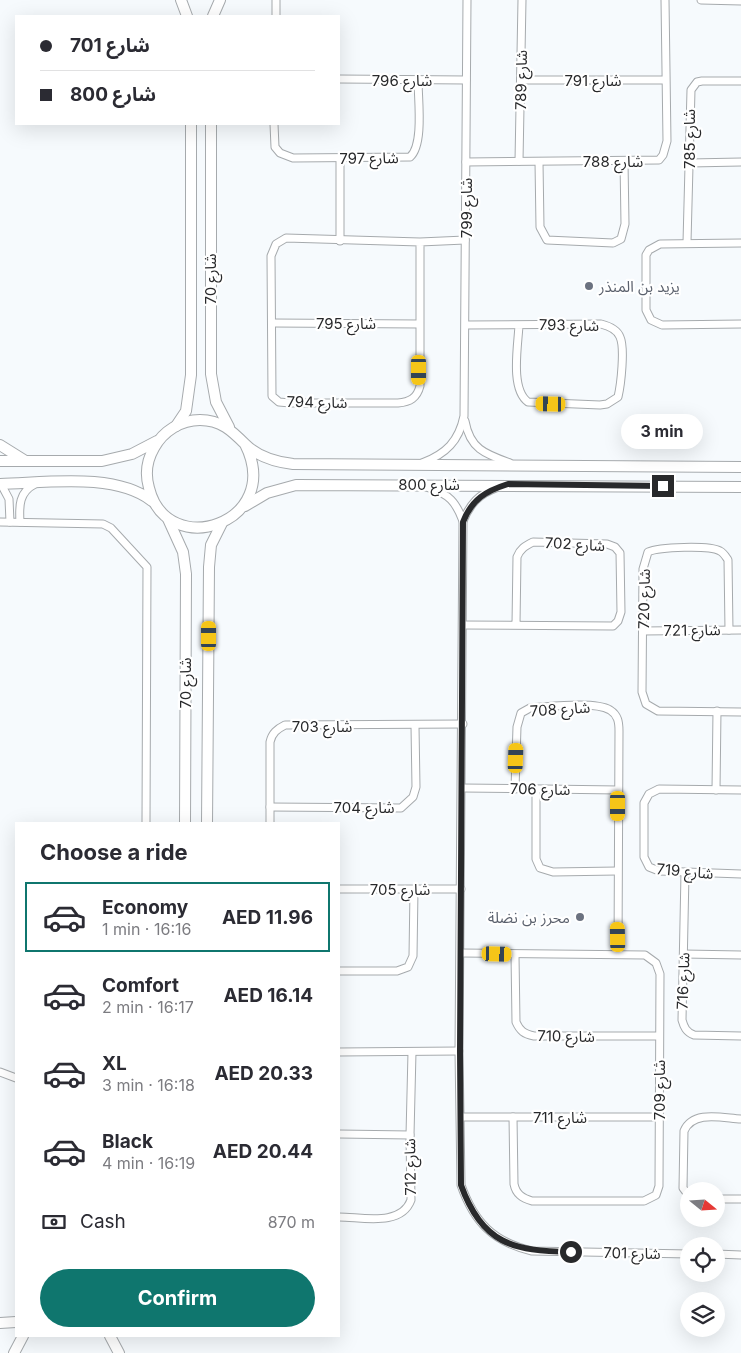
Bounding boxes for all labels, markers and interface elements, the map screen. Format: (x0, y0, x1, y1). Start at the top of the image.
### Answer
text: شارع 701 (70, 34, 150, 57)
street label: شارع 789 (511, 49, 534, 110)
street label: شارع 796 (372, 71, 432, 93)
street label: شارع 791 (564, 71, 622, 93)
text: شارع 800 (70, 83, 156, 106)
street label: شارع 785 (680, 109, 702, 169)
street label: شارع 797 (339, 148, 399, 171)
street label: شارع 788 (583, 152, 643, 174)
street label: شارع 799 (457, 178, 479, 238)
street label: شارع 70 (201, 253, 223, 305)
place label: يزيد بن المنذر (598, 277, 680, 296)
marker: يزيد بن المنذر (583, 280, 595, 292)
street label: شارع 795 (316, 314, 376, 336)
street label: شارع 793 (539, 315, 600, 338)
car (411, 355, 426, 385)
street label: شارع 794 (286, 392, 348, 415)
car (535, 396, 566, 412)
callout: 3 min (622, 414, 704, 448)
text: 3 min (640, 421, 684, 441)
street label: شارع 800 (398, 475, 460, 497)
route end (652, 475, 674, 497)
street label: شارع 702 (544, 533, 606, 558)
street label: شارع 720 (634, 568, 657, 630)
street label: شارع 721 (663, 620, 721, 643)
car (201, 621, 216, 651)
street label: شارع 70 (176, 657, 198, 709)
street label: شارع 708 (529, 697, 591, 724)
street label: شارع 703 (292, 717, 352, 739)
car (507, 743, 524, 773)
street label: شارع 706 (510, 779, 571, 802)
car (610, 791, 625, 821)
street label: شارع 704 (334, 798, 395, 820)
text: Choose a ride (40, 839, 188, 865)
street label: شارع 719 (655, 859, 715, 886)
street label: شارع 705 (370, 880, 430, 902)
icon: car (42, 895, 87, 940)
text: Economy (102, 896, 188, 919)
text: AED 11.96 (222, 906, 313, 929)
place label: محرز بن نضلة (488, 908, 570, 927)
marker: محرز بن نضلة (574, 911, 586, 923)
text: 1 min · 16:16 (102, 919, 191, 939)
car (610, 922, 625, 952)
car (481, 946, 512, 962)
street label: شارع 716 (673, 952, 697, 1010)
icon: car (42, 973, 87, 1018)
text: Comfort (102, 974, 179, 997)
text: AED 16.14 (223, 984, 313, 1007)
text: 2 min · 16:17 (102, 997, 194, 1017)
street label: شارع 710 (537, 1026, 595, 1049)
icon: car (42, 1051, 87, 1096)
text: XL (102, 1052, 127, 1075)
street label: شارع 709 (650, 1060, 672, 1120)
text: AED 20.33 (214, 1062, 313, 1085)
text: 3 min · 16:18 (102, 1075, 195, 1095)
street label: شارع 711 (533, 1108, 587, 1130)
icon: car (42, 1129, 87, 1174)
text: Black (102, 1130, 153, 1153)
street label: شارع 712 (400, 1138, 423, 1196)
text: AED 20.44 (213, 1140, 313, 1163)
text: 4 min · 16:19 (102, 1153, 195, 1173)
north arrow (680, 1182, 725, 1228)
map controls (680, 1182, 725, 1337)
icon: cash (40, 1208, 68, 1236)
text: Cash (80, 1210, 126, 1233)
text: 870 m (268, 1212, 315, 1232)
button: locate (680, 1237, 725, 1282)
route start (560, 1241, 582, 1263)
street label: شارع 701 (603, 1243, 661, 1266)
button: Confirm (40, 1269, 315, 1327)
button: layers (680, 1292, 725, 1337)

